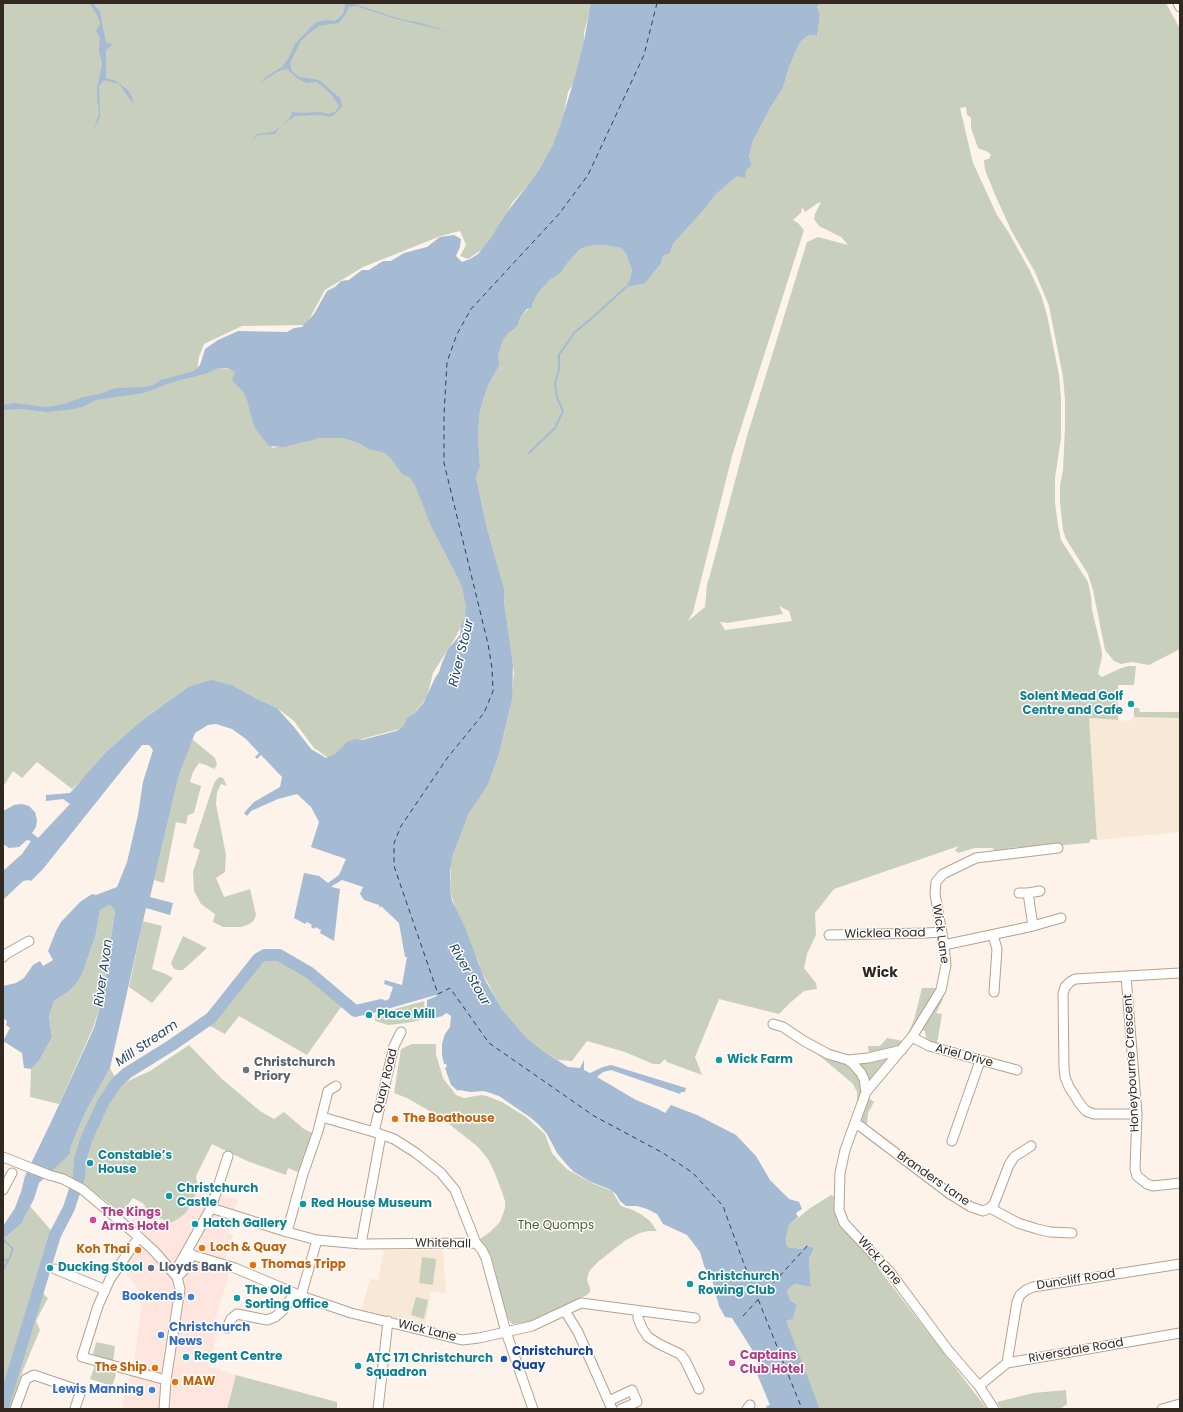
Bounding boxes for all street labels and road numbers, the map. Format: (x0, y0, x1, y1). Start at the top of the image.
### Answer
street label: Wick Lane (929, 903, 951, 965)
street label: Wicklea Road (844, 926, 926, 942)
street label: Honeybourne Crescent (1121, 994, 1143, 1132)
street label: Ariel Drive (934, 1041, 994, 1071)
street label: Quay Road (371, 1047, 401, 1115)
street label: Branders Lane (894, 1149, 972, 1209)
street label: Wick Lane (854, 1234, 904, 1288)
street label: Whitehall (415, 1236, 471, 1252)
street label: Duncliff Road (1036, 1267, 1116, 1293)
street label: Wick Lane (396, 1317, 458, 1345)
street label: Riversdale Road (1027, 1336, 1125, 1366)

